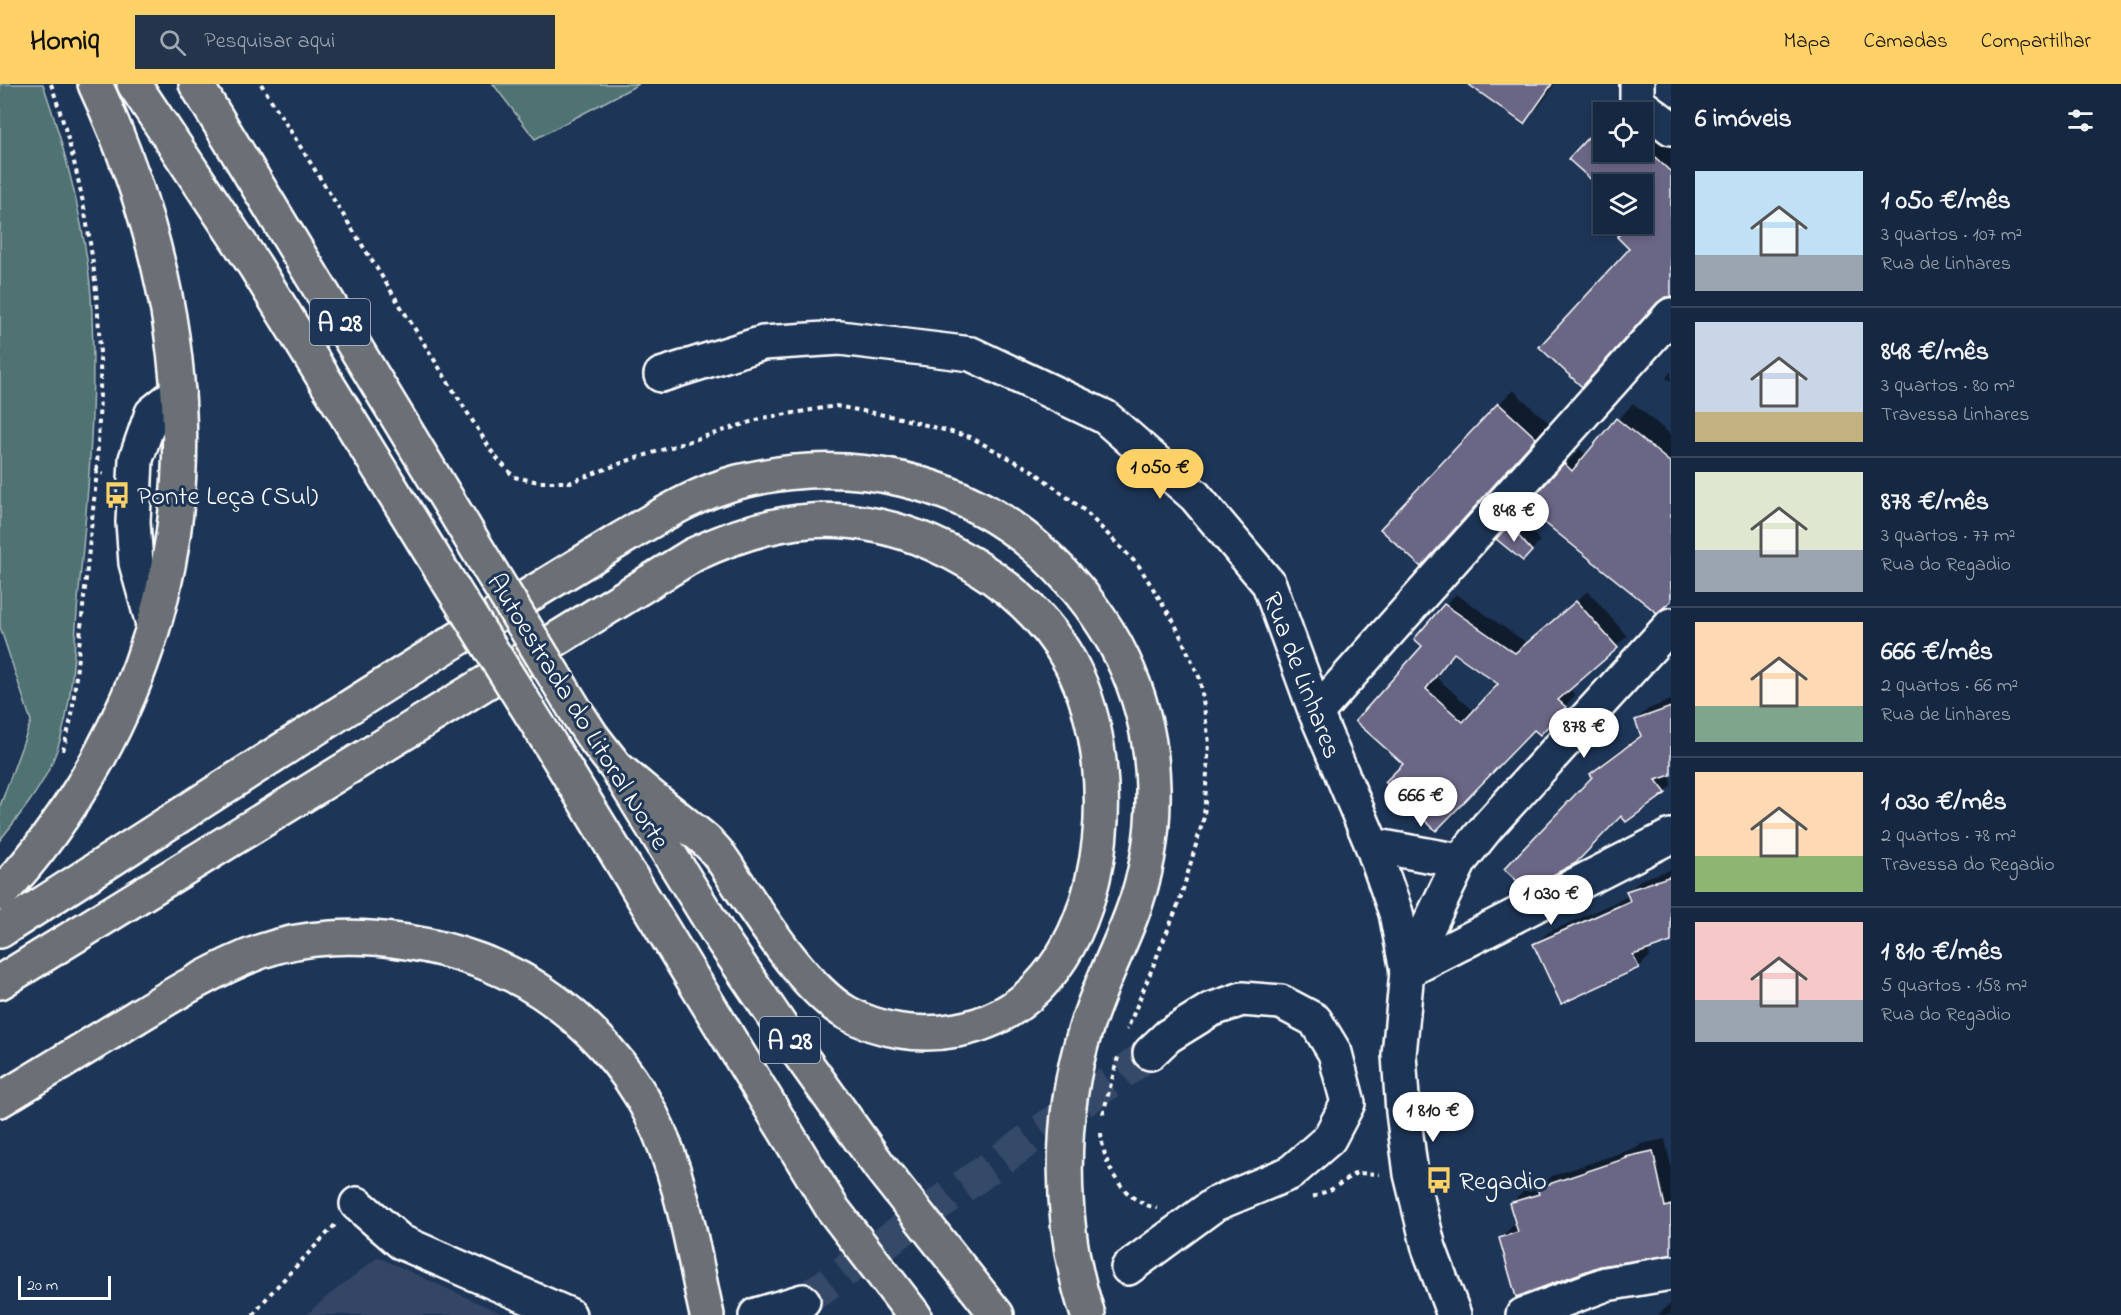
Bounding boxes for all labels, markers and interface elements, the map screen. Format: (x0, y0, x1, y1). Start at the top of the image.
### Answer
search box (135, 15, 555, 69)
text: Homiq (30, 22, 99, 63)
icon: search (156, 26, 189, 59)
text: Pesquisar aqui (204, 26, 335, 58)
text: Mapa (1784, 27, 1830, 57)
text: Camadas (1863, 27, 1948, 57)
text: Compartilhar (1981, 27, 2091, 57)
text: 6 imóveis (1695, 101, 1792, 139)
map controls (1593, 102, 1653, 234)
button: locate (1593, 102, 1653, 162)
icon: filters (2064, 104, 2097, 137)
button: layers (1593, 174, 1653, 234)
text: 1 050 €/mês (1881, 183, 2011, 221)
icon: home (1743, 195, 1815, 267)
text: 3 quartos · 107 m² (1881, 221, 2022, 250)
text: Rua de Linhares (1881, 250, 2011, 279)
road number: A 28 (310, 299, 370, 345)
text: 848 €/mês (1881, 334, 1989, 372)
icon: home (1743, 346, 1815, 418)
text: 3 quartos · 80 m² (1881, 372, 2015, 401)
text: Travessa Linhares (1881, 401, 2029, 430)
pin: 1 050 € (1105, 449, 1215, 500)
text: 1 050 € (1130, 454, 1190, 483)
place label: Ponte Leça (Sul) (137, 478, 318, 517)
bus stop icon: Ponte Leça (Sul) (102, 480, 132, 510)
text: 878 €/mês (1881, 484, 1989, 522)
pin: 848 € (1472, 492, 1556, 543)
icon: home (1743, 496, 1815, 568)
text: 848 € (1493, 497, 1535, 526)
text: 3 quartos · 77 m² (1881, 522, 2015, 551)
text: Rua do Regadio (1881, 551, 2011, 580)
street label: Autoestrada do Litoral Norte (476, 567, 679, 859)
street label: Rua de Linhares (1251, 587, 1350, 765)
text: 666 €/mês (1881, 634, 1993, 672)
icon: home (1743, 646, 1815, 718)
text: 2 quartos · 66 m² (1881, 672, 2018, 701)
text: Rua de Linhares (1881, 701, 2011, 730)
pin: 878 € (1542, 708, 1626, 759)
text: 878 € (1563, 713, 1605, 742)
pin: 666 € (1379, 777, 1463, 828)
text: 666 € (1398, 782, 1444, 811)
text: 1 030 €/mês (1881, 784, 2007, 822)
icon: home (1743, 796, 1815, 868)
text: 2 quartos · 78 m² (1881, 822, 2016, 851)
text: Travessa do Regadio (1881, 851, 2055, 880)
pin: 1 030 € (1496, 875, 1606, 926)
text: 1 030 € (1523, 880, 1579, 909)
text: 1 810 €/mês (1881, 934, 2003, 972)
icon: home (1743, 946, 1815, 1018)
text: 5 quartos · 158 m² (1881, 972, 2027, 1001)
text: Rua do Regadio (1881, 1001, 2011, 1030)
road number: A 28 (760, 1017, 820, 1063)
pin: 1 810 € (1378, 1092, 1488, 1143)
text: 1 810 € (1407, 1097, 1459, 1126)
place label: Regadio (1459, 1163, 1547, 1202)
bus stop icon: Regadio (1424, 1165, 1454, 1195)
scale bar (18, 1273, 111, 1300)
text: 20 m (27, 1274, 58, 1298)

